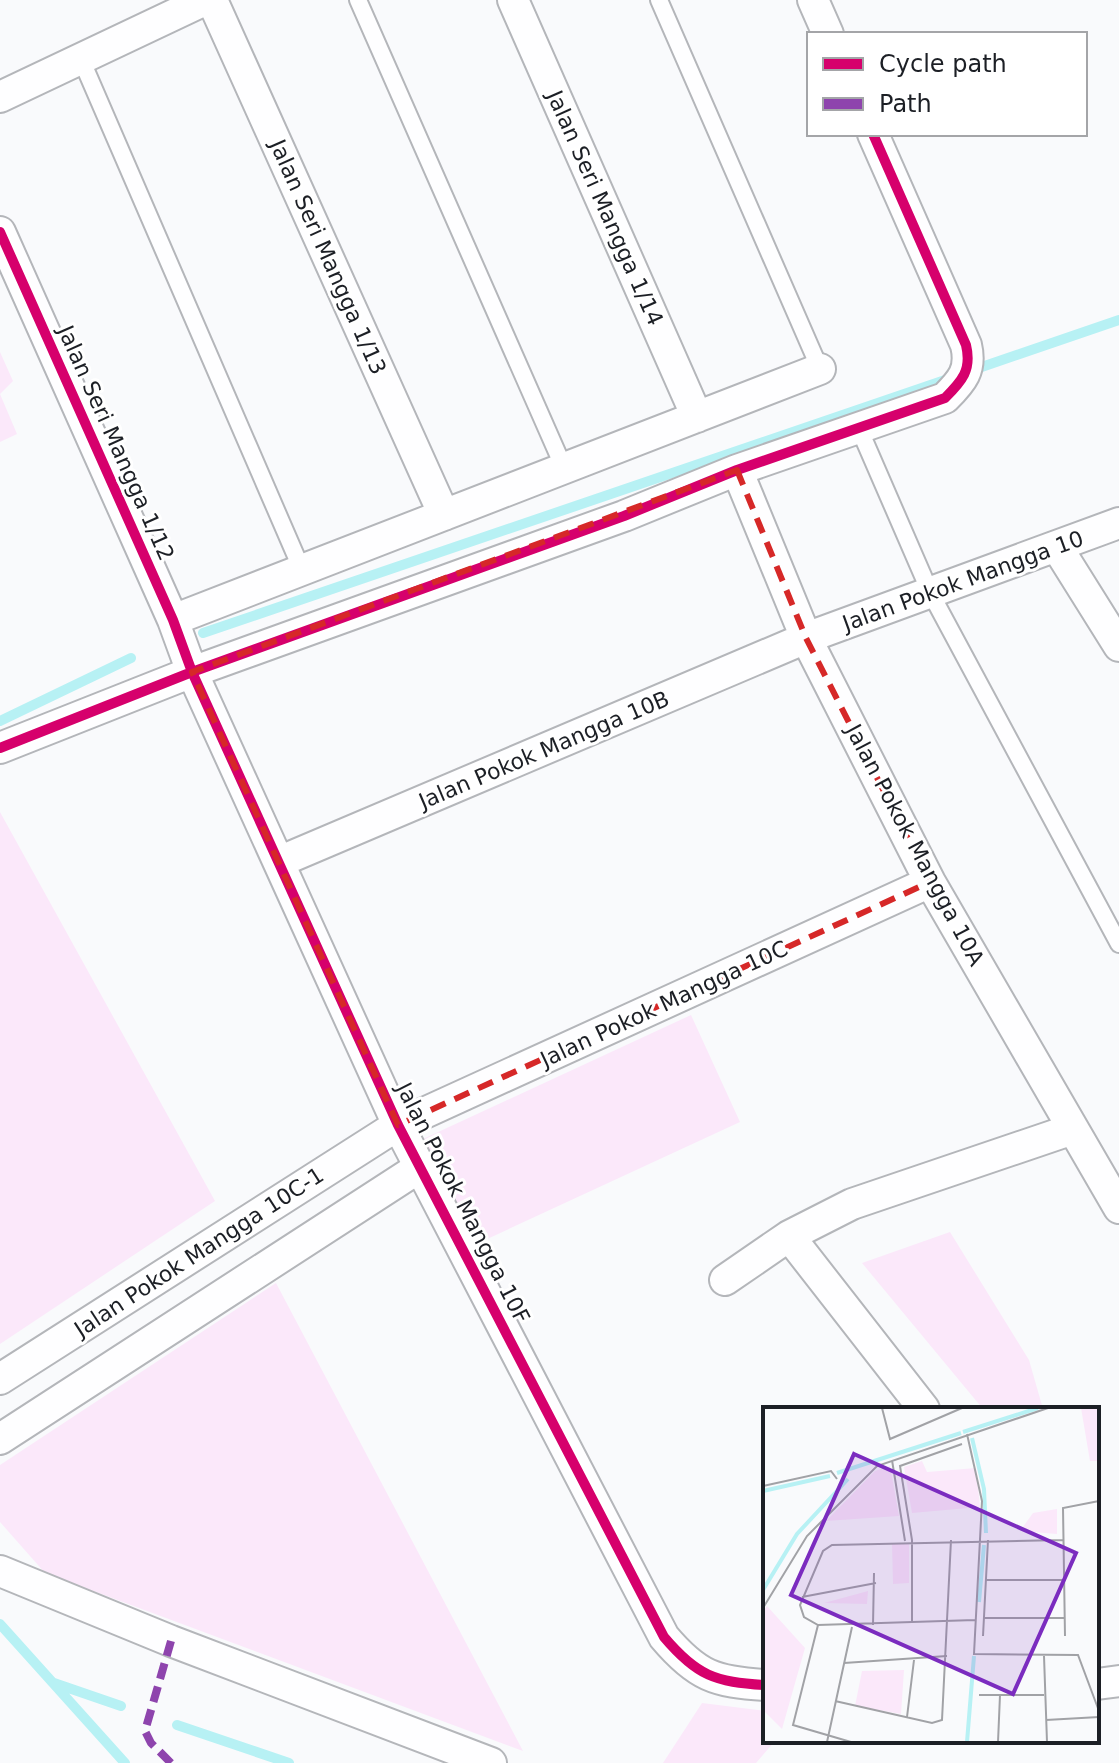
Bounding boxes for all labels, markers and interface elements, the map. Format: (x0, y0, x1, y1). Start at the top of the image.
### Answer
legend (807, 32, 1087, 136)
text: Cycle path (879, 50, 1007, 78)
street label: Jalan Seri Mangga 1/14 (541, 85, 668, 329)
text: Path (879, 90, 932, 118)
street label: Jalan Seri Mangga 1/13 (264, 134, 391, 378)
street label: Jalan Seri Mangga 1/12 (52, 320, 179, 564)
street label: Jalan Pokok Mangga 10 (837, 526, 1087, 637)
street label: Jalan Pokok Mangga 10B (413, 686, 673, 815)
street label: Jalan Pokok Mangga 10A (840, 718, 989, 970)
street label: Jalan Pokok Mangga 10C (535, 936, 792, 1073)
street label: Jalan Pokok Mangga 10F (390, 1077, 535, 1328)
street label: Jalan Pokok Mangga 10C-1 (68, 1162, 328, 1343)
inset map (763, 1407, 1099, 1743)

